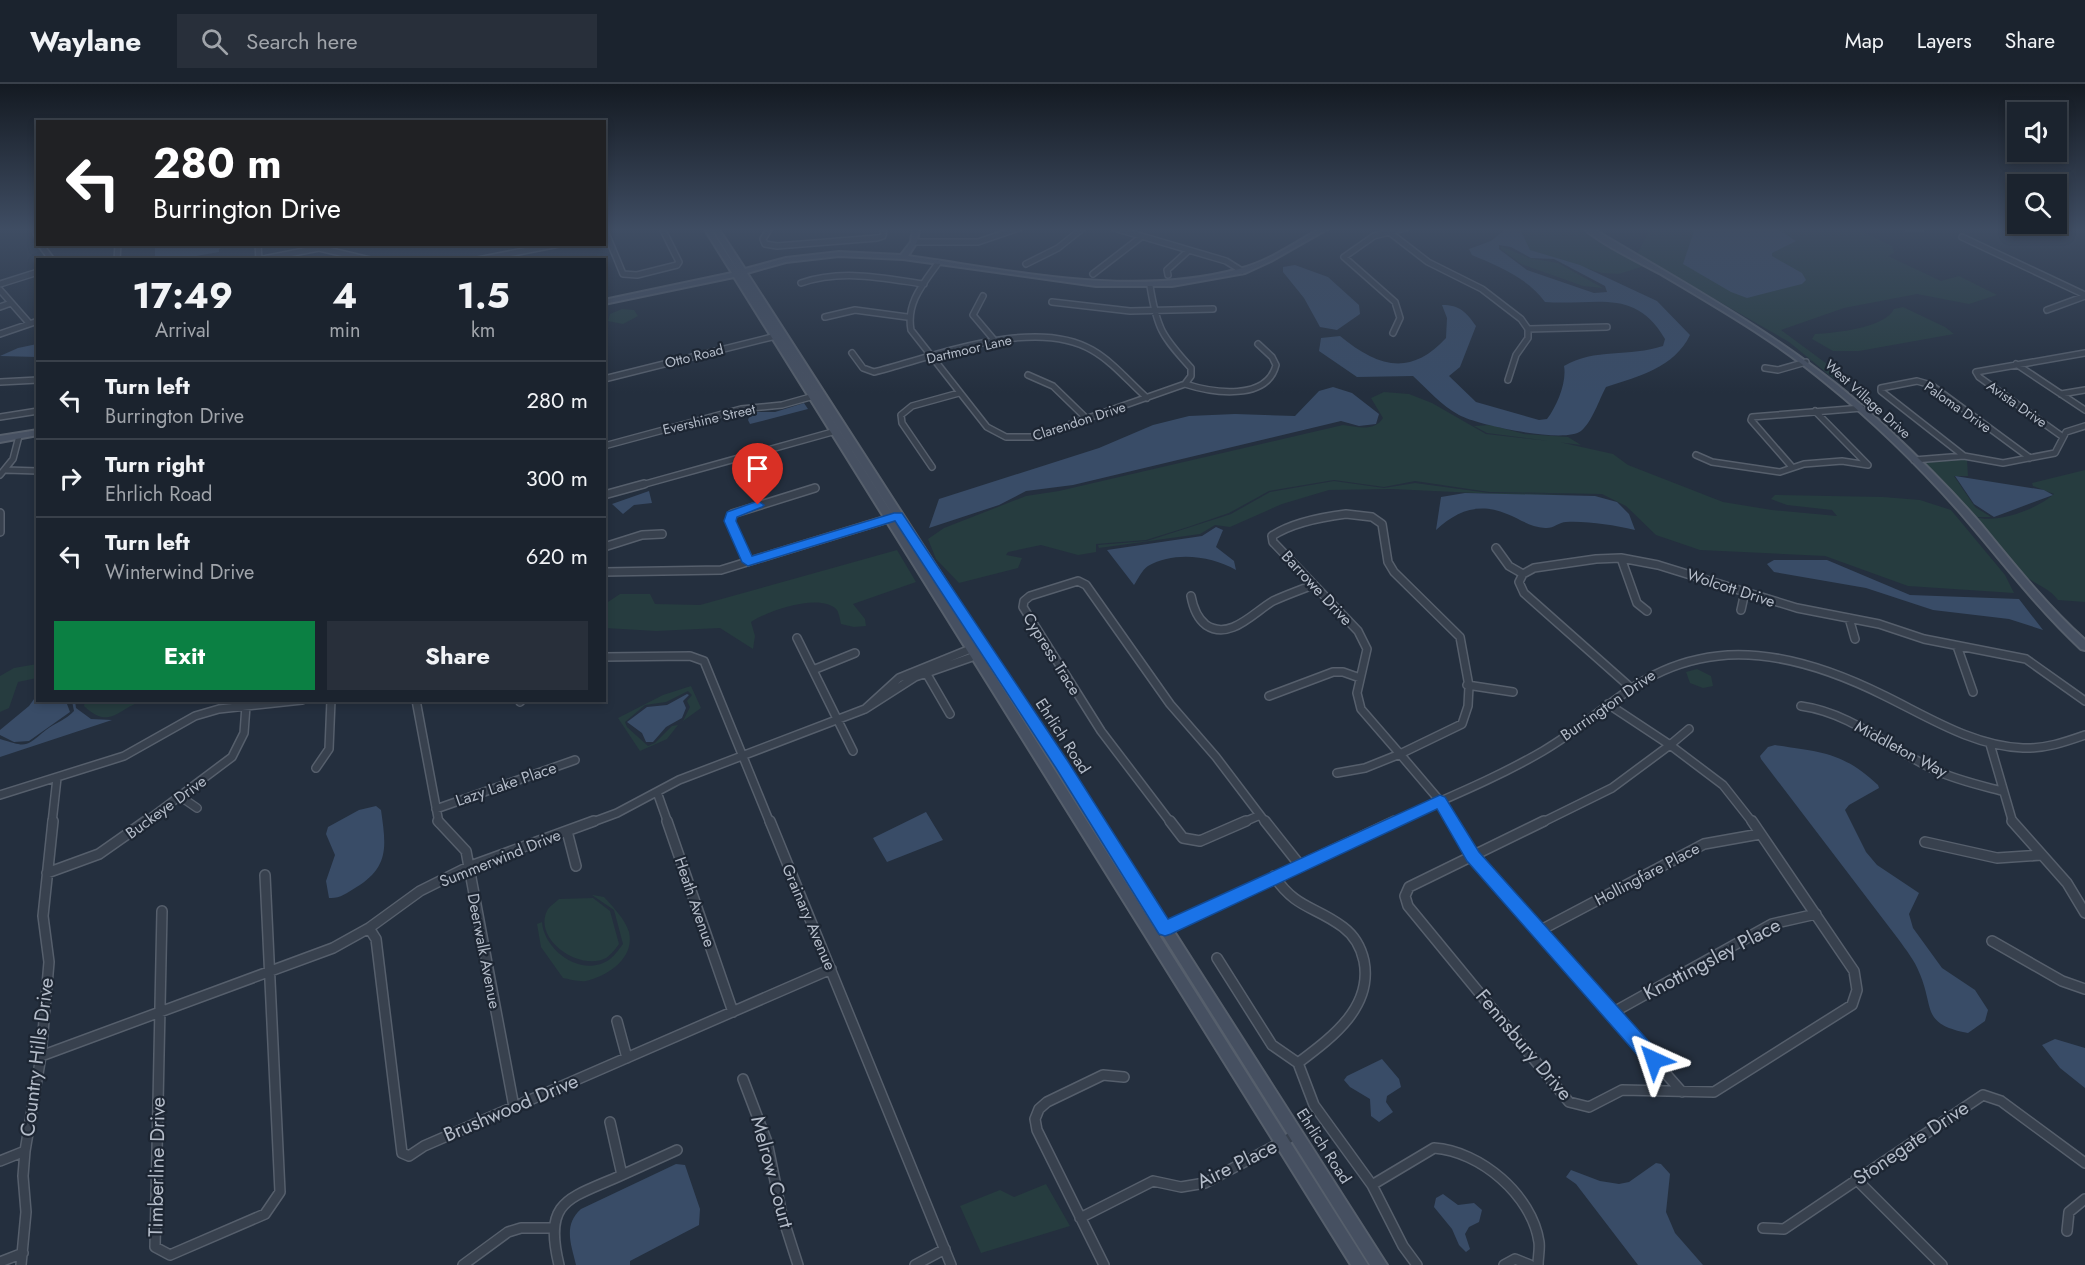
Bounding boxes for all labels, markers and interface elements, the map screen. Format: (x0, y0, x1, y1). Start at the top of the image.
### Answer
search box (177, 14, 597, 68)
text: Waylane (30, 21, 141, 62)
icon: search (198, 25, 231, 58)
text: Search here (246, 25, 358, 57)
text: Map (1845, 26, 1884, 56)
text: Layers (1917, 26, 1972, 56)
text: Share (2005, 26, 2055, 56)
map controls (2007, 102, 2067, 234)
button: sound (2007, 102, 2067, 162)
text: 280 m (153, 133, 282, 194)
icon: left (54, 144, 132, 222)
button: search (2007, 174, 2067, 234)
text: Burrington Drive (153, 189, 341, 228)
text: 17:49 (132, 269, 233, 321)
text: 4 (332, 269, 357, 321)
text: 1.5 (457, 269, 510, 321)
text: Arrival (155, 316, 210, 345)
text: min (329, 316, 361, 345)
text: km (471, 316, 495, 345)
street label: Dartmoor Lane (924, 329, 1014, 369)
street label: Otto Road (663, 339, 725, 373)
street label: West Village Drive (1821, 355, 1915, 443)
text: Turn left (105, 370, 190, 402)
street label: Paloma Drive (1920, 376, 1996, 438)
street label: Avista Drive (1983, 376, 2051, 432)
icon: left (54, 384, 87, 417)
text: 280 m (527, 384, 588, 416)
street label: Clarendon Drive (1030, 397, 1128, 445)
street label: Evershine Street (661, 398, 758, 439)
text: Burrington Drive (105, 402, 244, 431)
pin (732, 443, 783, 505)
text: Turn right (105, 448, 205, 480)
icon: arrive (741, 452, 774, 485)
icon: right (54, 462, 87, 495)
text: 300 m (526, 462, 588, 494)
text: Ehrlich Road (105, 480, 212, 509)
text: Turn left (105, 526, 190, 558)
icon: left (54, 540, 87, 573)
text: 620 m (526, 540, 588, 572)
street label: Barrowe Drive (1276, 545, 1358, 631)
text: Winterwind Drive (105, 558, 254, 587)
street label: Wolcott Drive (1684, 563, 1778, 613)
street label: Cypress Trace (1017, 608, 1087, 700)
button: Exit (54, 621, 315, 690)
button: Share (327, 621, 588, 690)
street label: Burrington Drive (1556, 664, 1660, 746)
street label: Ehrlich Road (1030, 694, 1096, 778)
street label: Middleton Way (1851, 715, 1952, 784)
street label: Lazy Lake Place (453, 756, 559, 812)
street label: Buckeye Drive (121, 770, 211, 844)
street label: Summerwind Drive (436, 823, 564, 893)
street label: Hollingfare Place (1590, 837, 1704, 911)
street label: Heath Avenue (669, 854, 721, 950)
street label: Grainary Avenue (776, 860, 842, 974)
street label: Deerwalk Avenue (462, 891, 506, 1011)
street label: Knottingsley Place (1638, 911, 1786, 1007)
street label: Country Hills Drive (13, 976, 61, 1138)
street label: Fennsbury Drive (1469, 983, 1579, 1107)
position arrow (1622, 1028, 1686, 1092)
street label: Brushwood Drive (439, 1067, 583, 1149)
street label: Stonegate Drive (1847, 1093, 1975, 1193)
street label: Timberline Drive (141, 1097, 173, 1237)
street label: Ehrlich Road (1291, 1104, 1357, 1188)
street label: Melrow Court (743, 1113, 801, 1231)
street label: Aire Place (1192, 1132, 1282, 1196)

